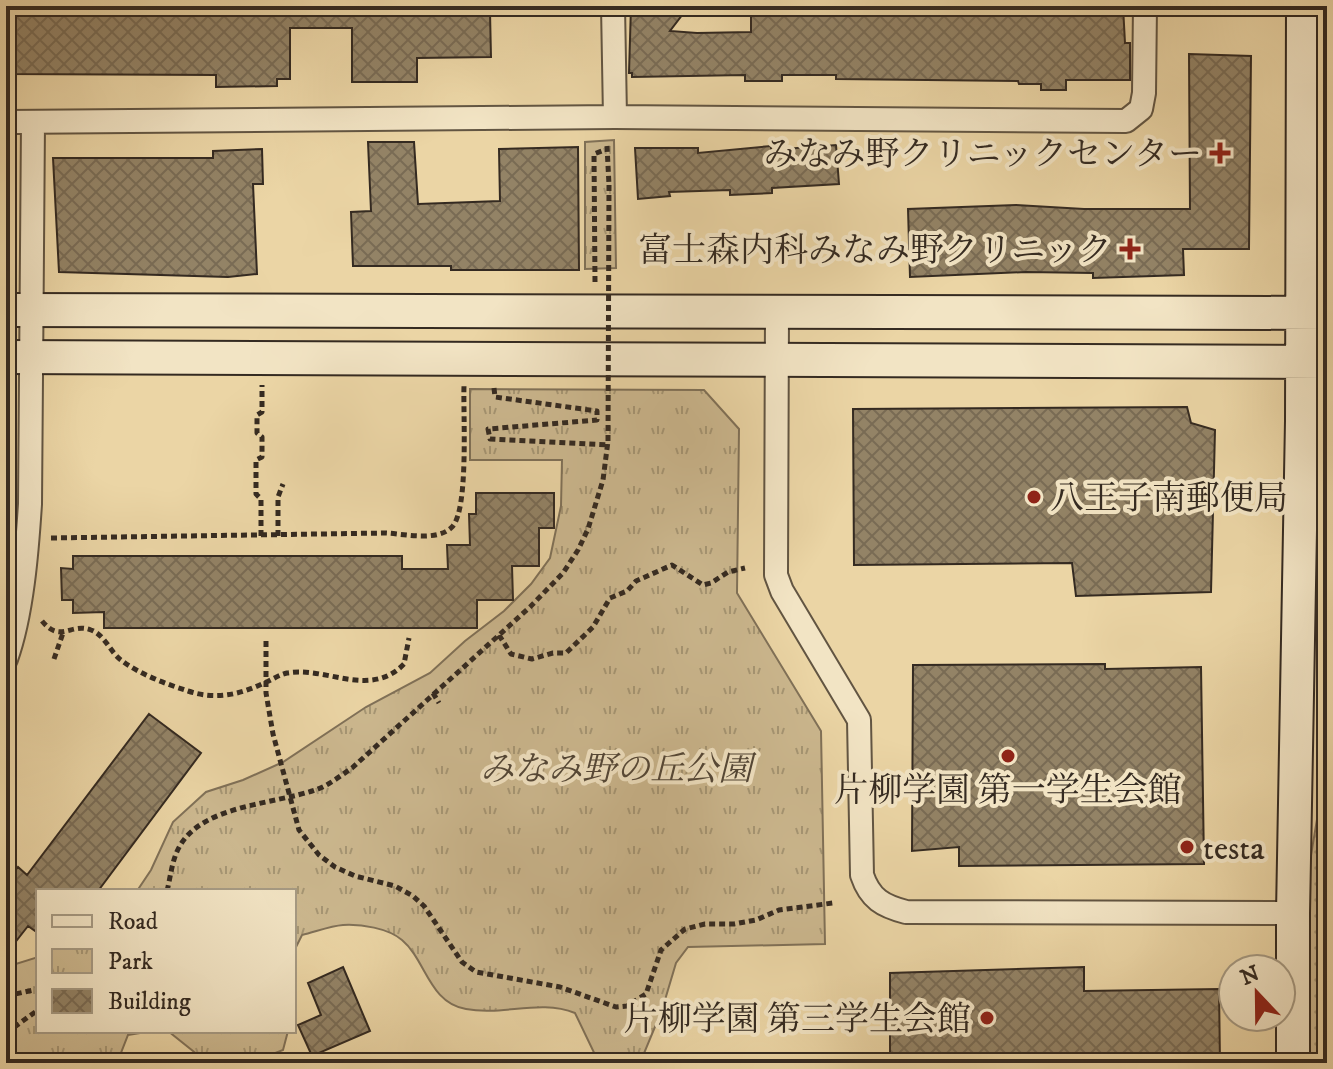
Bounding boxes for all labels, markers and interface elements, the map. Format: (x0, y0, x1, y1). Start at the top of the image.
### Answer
place label: みなみ野クリニックセンター (763, 134, 1202, 176)
marker: みなみ野クリニックセンター (1209, 142, 1231, 164)
place label: 富士森内科みなみ野クリニック (638, 230, 1112, 272)
marker: 富士森内科みなみ野クリニック (1119, 238, 1141, 260)
place label: 八王子南郵便局 (1050, 478, 1288, 520)
marker: 八王子南郵便局 (1025, 488, 1043, 506)
marker: 片柳学園 第一学生会館 (999, 747, 1017, 765)
park label: みなみ野の丘公園 (480, 749, 757, 791)
place label: 片柳学園 第一学生会館 (834, 770, 1182, 812)
place label: testa (1203, 828, 1265, 870)
marker: testa (1178, 838, 1196, 856)
legend (36, 889, 296, 1033)
text: Road (108, 907, 158, 937)
text: Park (108, 947, 153, 977)
north arrow (1217, 953, 1297, 1033)
text: N (1237, 960, 1264, 992)
text: Building (108, 987, 191, 1017)
place label: 片柳学園 第三学生会館 (624, 999, 971, 1041)
marker: 片柳学園 第三学生会館 (978, 1009, 996, 1027)

